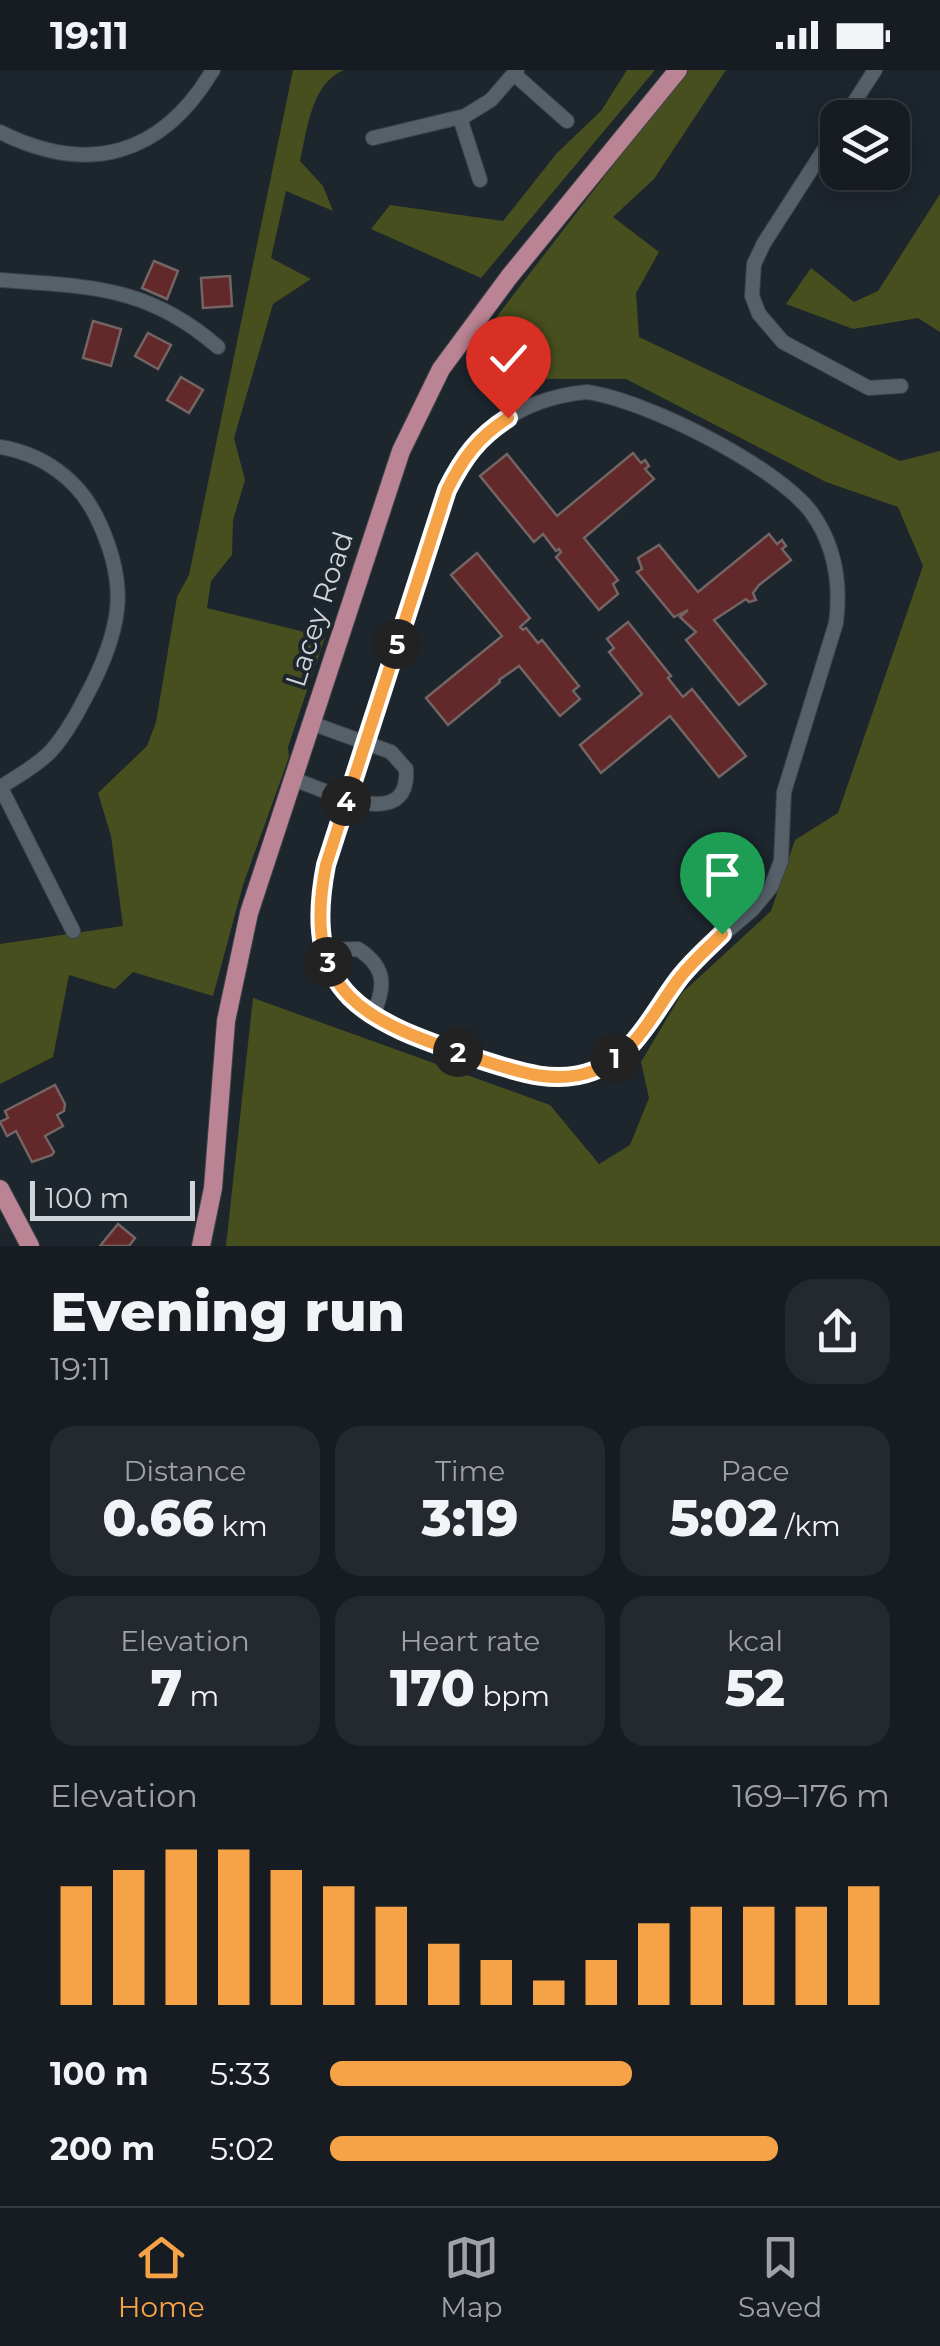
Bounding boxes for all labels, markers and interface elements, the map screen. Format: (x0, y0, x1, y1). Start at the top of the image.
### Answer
text: 19:11 (50, 12, 129, 59)
map controls (820, 100, 910, 190)
button: layers (820, 100, 910, 190)
pin (466, 316, 551, 419)
icon: check (481, 331, 536, 386)
street label: Lacey Road (278, 527, 360, 691)
pin: 5 (372, 619, 422, 669)
text: 5 (389, 627, 405, 661)
pin: 4 (321, 776, 371, 826)
text: 4 (336, 784, 356, 818)
pin (680, 832, 765, 935)
icon: arrive (695, 847, 750, 902)
pin: 3 (303, 937, 353, 987)
text: 3 (320, 945, 336, 979)
pin: 2 (433, 1027, 483, 1077)
pin: 1 (590, 1033, 640, 1083)
text: 2 (450, 1035, 466, 1069)
text: 1 (610, 1041, 620, 1075)
scale bar (30, 1176, 195, 1220)
text: 100 m (45, 1181, 129, 1215)
text: Evening run (50, 1278, 405, 1345)
button: share (785, 1279, 890, 1384)
text: 19:11 (50, 1349, 111, 1388)
text: Distance (123, 1454, 247, 1488)
text: Time (435, 1454, 505, 1488)
text: Pace (721, 1454, 789, 1488)
text: 0.66 (102, 1488, 214, 1549)
text: 3:19 (422, 1488, 519, 1549)
text: 5:02 (669, 1488, 778, 1549)
text: km (214, 1509, 268, 1543)
text: /km (778, 1509, 841, 1543)
text: Elevation (120, 1624, 250, 1658)
text: Heart rate (400, 1624, 540, 1658)
text: kcal (727, 1624, 783, 1658)
text: 7 (151, 1658, 182, 1719)
text: 170 (390, 1658, 475, 1719)
text: 52 (725, 1658, 785, 1719)
text: m (182, 1679, 219, 1713)
text: bpm (475, 1679, 550, 1713)
text: Elevation (50, 1776, 198, 1815)
text: 169–176 m (732, 1776, 890, 1815)
text: 100 m (50, 2054, 149, 2093)
text: 5:33 (210, 2054, 271, 2093)
text: 200 m (50, 2129, 155, 2168)
text: 5:02 (210, 2129, 274, 2168)
tab: Home (118, 2230, 205, 2324)
tab: Map (440, 2230, 503, 2324)
tab: Saved (738, 2230, 822, 2324)

